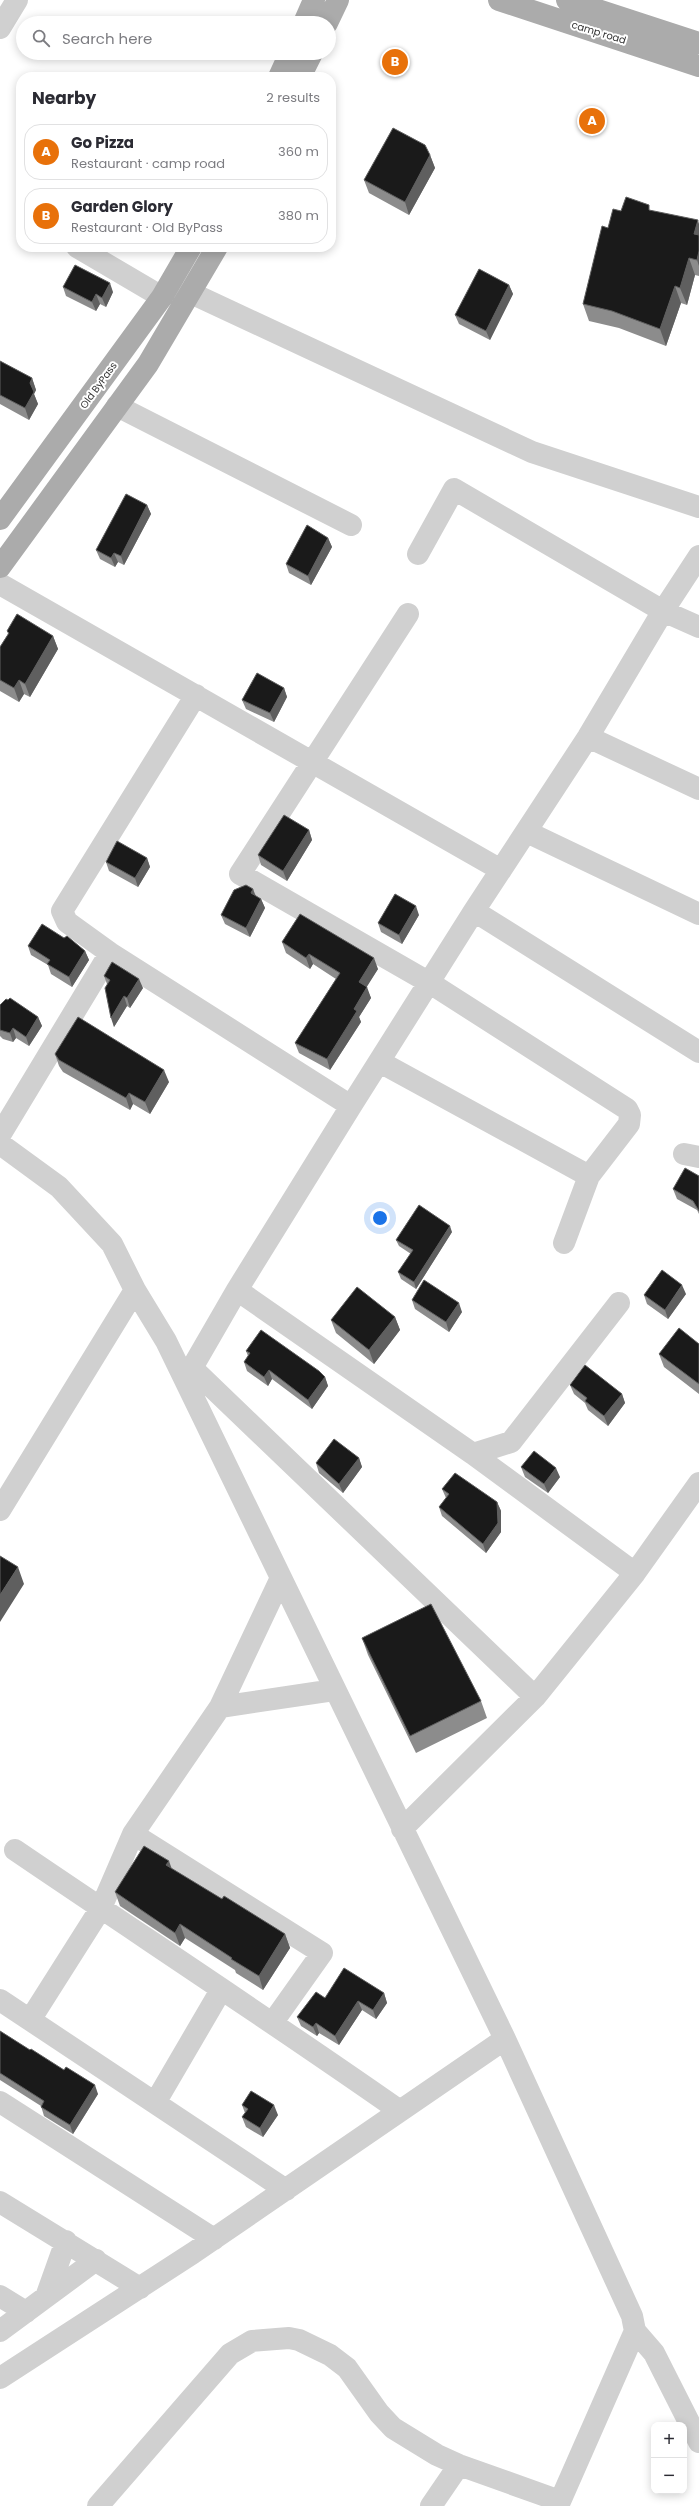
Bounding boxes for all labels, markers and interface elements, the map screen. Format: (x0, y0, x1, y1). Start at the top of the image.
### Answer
search box (16, 16, 336, 60)
street label: camp road (570, 17, 628, 48)
icon: search (30, 27, 52, 49)
text: Search here (62, 28, 152, 49)
pin: B (382, 47, 408, 77)
text: Nearby (32, 86, 96, 110)
text: 2 results (266, 88, 320, 107)
pin: A (579, 106, 605, 136)
text: Go Pizza (71, 132, 134, 153)
text: A (41, 142, 51, 161)
text: 360 m (278, 142, 319, 161)
text: Restaurant · camp road (71, 154, 225, 173)
text: Garden Glory (71, 196, 173, 217)
text: B (42, 206, 50, 225)
text: 380 m (278, 206, 319, 225)
text: Restaurant · Old ByPass (71, 218, 223, 237)
street label: Old ByPass (76, 359, 120, 412)
your location (370, 1208, 390, 1228)
map controls (651, 2422, 687, 2494)
button: + (651, 2422, 687, 2458)
button: − (651, 2458, 687, 2494)

